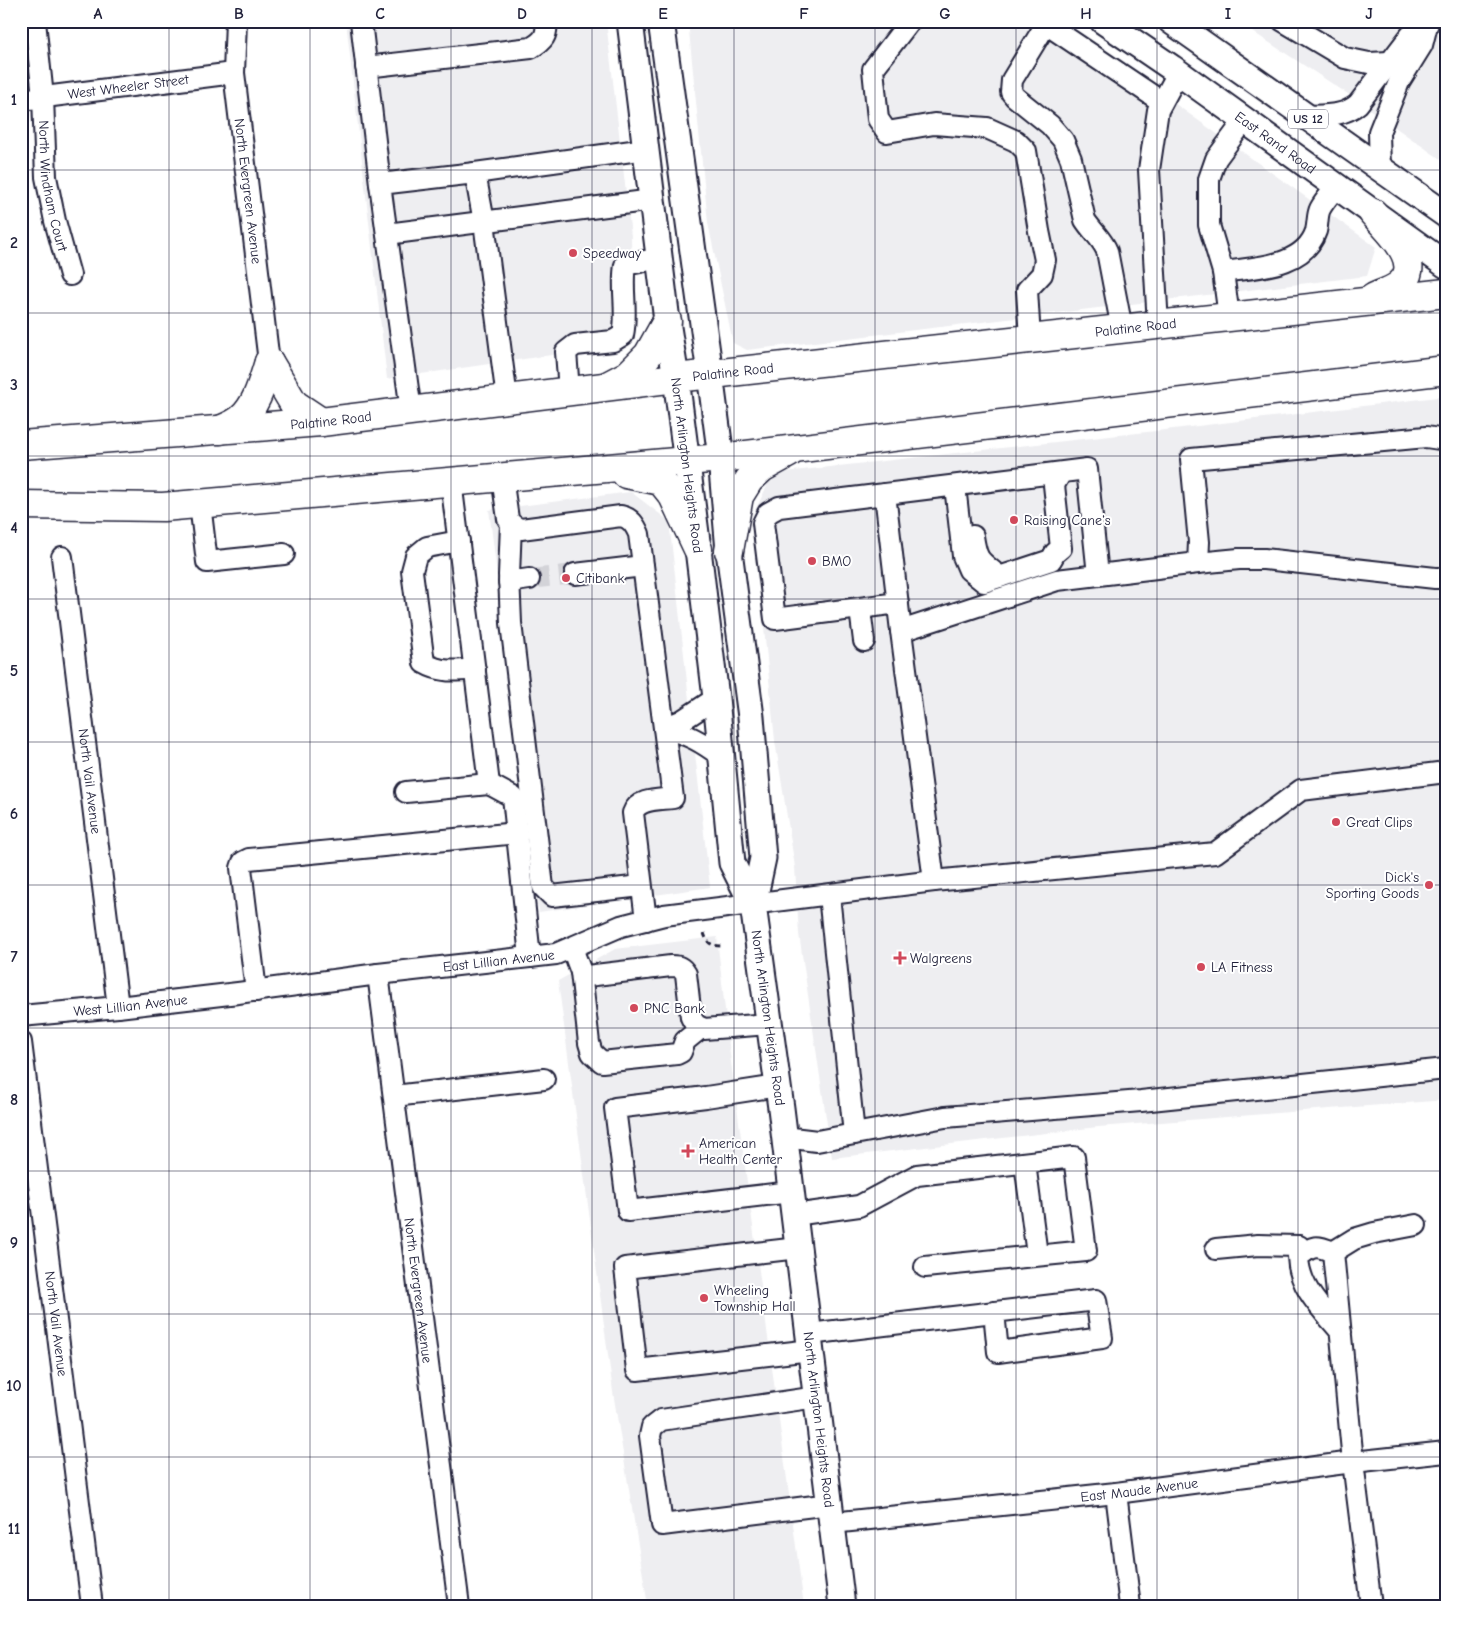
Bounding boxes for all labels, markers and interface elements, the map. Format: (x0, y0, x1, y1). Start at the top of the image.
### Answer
text: A (94, 5, 103, 23)
text: B (234, 5, 244, 23)
text: C (375, 5, 385, 23)
text: D (517, 5, 527, 23)
text: E (658, 5, 668, 23)
text: F (799, 5, 809, 23)
text: G (939, 5, 951, 23)
text: H (1080, 5, 1092, 23)
text: I (1225, 5, 1231, 23)
text: J (1365, 5, 1373, 23)
street label: West Wheeler Street (67, 71, 191, 103)
text: 1 (11, 91, 17, 109)
street label: East Rand Road (1231, 108, 1319, 178)
road number: US 12 (1288, 110, 1328, 128)
street label: North Evergreen Avenue (231, 117, 265, 265)
street label: North Windham Court (35, 120, 71, 254)
text: 2 (10, 234, 18, 252)
place label: Speedway (583, 245, 642, 262)
marker: Speedway (567, 247, 579, 259)
street label: Palatine Road (1094, 315, 1177, 341)
street label: Palatine Road (692, 359, 775, 385)
text: 3 (10, 376, 18, 394)
street label: North Arlington Heights Road (667, 376, 706, 554)
street label: Palatine Road (290, 408, 373, 433)
place label: Raising Cane's (1024, 512, 1111, 529)
marker: Raising Cane's (1008, 514, 1020, 526)
text: 4 (10, 519, 18, 537)
place label: BMO (822, 553, 851, 570)
marker: BMO (806, 555, 818, 567)
place label: Citibank (576, 570, 624, 587)
marker: Citibank (560, 572, 572, 584)
text: 5 (10, 662, 18, 680)
street label: North Vail Avenue (74, 728, 104, 835)
text: 6 (10, 805, 18, 823)
place label: Great Clips (1346, 814, 1412, 831)
marker: Great Clips (1330, 816, 1342, 828)
place label: Dick's Sporting Goods (1326, 869, 1419, 902)
marker: Dick's Sporting Goods (1423, 879, 1435, 891)
street label: North Arlington Heights Road (748, 929, 789, 1107)
street label: East Lillian Avenue (442, 946, 555, 976)
text: 7 (10, 948, 18, 966)
place label: Walgreens (910, 950, 972, 967)
marker: Walgreens (894, 952, 906, 964)
place label: LA Fitness (1211, 959, 1273, 976)
marker: LA Fitness (1195, 961, 1207, 973)
street label: West Lillian Avenue (73, 991, 188, 1020)
place label: PNC Bank (644, 1000, 705, 1017)
marker: PNC Bank (628, 1002, 640, 1014)
text: 8 (10, 1091, 18, 1109)
place label: American Health Center (699, 1135, 783, 1168)
marker: American Health Center (681, 1144, 695, 1158)
street label: North Evergreen Avenue (400, 1217, 436, 1364)
text: 9 (10, 1234, 18, 1252)
street label: North Vail Avenue (41, 1270, 71, 1377)
place label: Wheeling Township Hall (714, 1282, 796, 1315)
marker: Wheeling Township Hall (698, 1292, 710, 1304)
street label: North Arlington Heights Road (799, 1331, 838, 1509)
text: 10 (6, 1377, 22, 1395)
street label: East Maude Avenue (1080, 1474, 1199, 1506)
text: 11 (8, 1520, 20, 1538)

